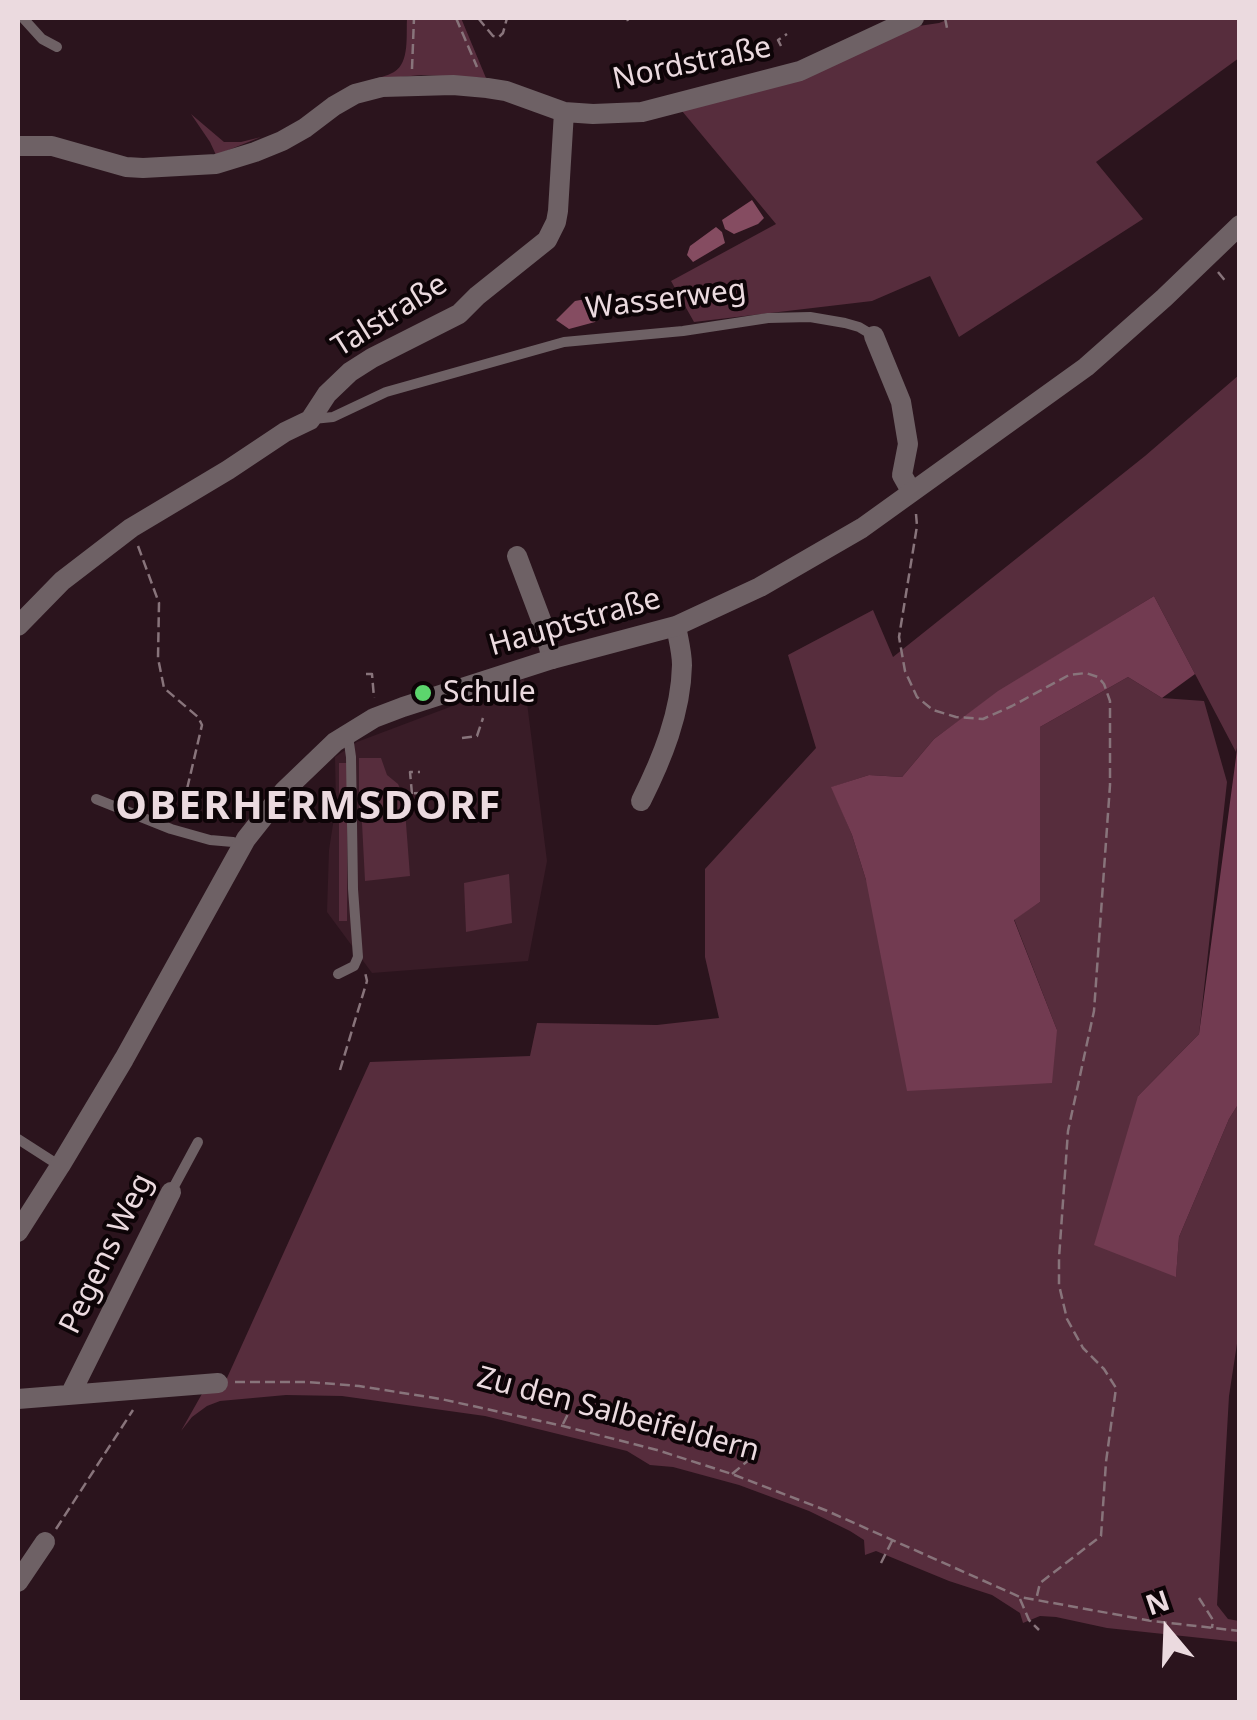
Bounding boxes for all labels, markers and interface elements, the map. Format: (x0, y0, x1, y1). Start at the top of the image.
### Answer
street label: Nordstraße (610, 30, 774, 98)
street label: Talstraße (326, 267, 454, 365)
street label: Wasserweg (584, 272, 748, 328)
street label: Hauptstraße (485, 581, 665, 665)
place label: Schule (443, 675, 536, 711)
marker: Schule (412, 682, 434, 704)
district label: OBERHERMSDORF (115, 784, 503, 832)
street label: Pegens Weg (53, 1168, 161, 1340)
street label: Zu den Salbeifeldern (473, 1360, 763, 1470)
north arrow (1117, 1580, 1217, 1680)
text: N (1140, 1580, 1174, 1623)

